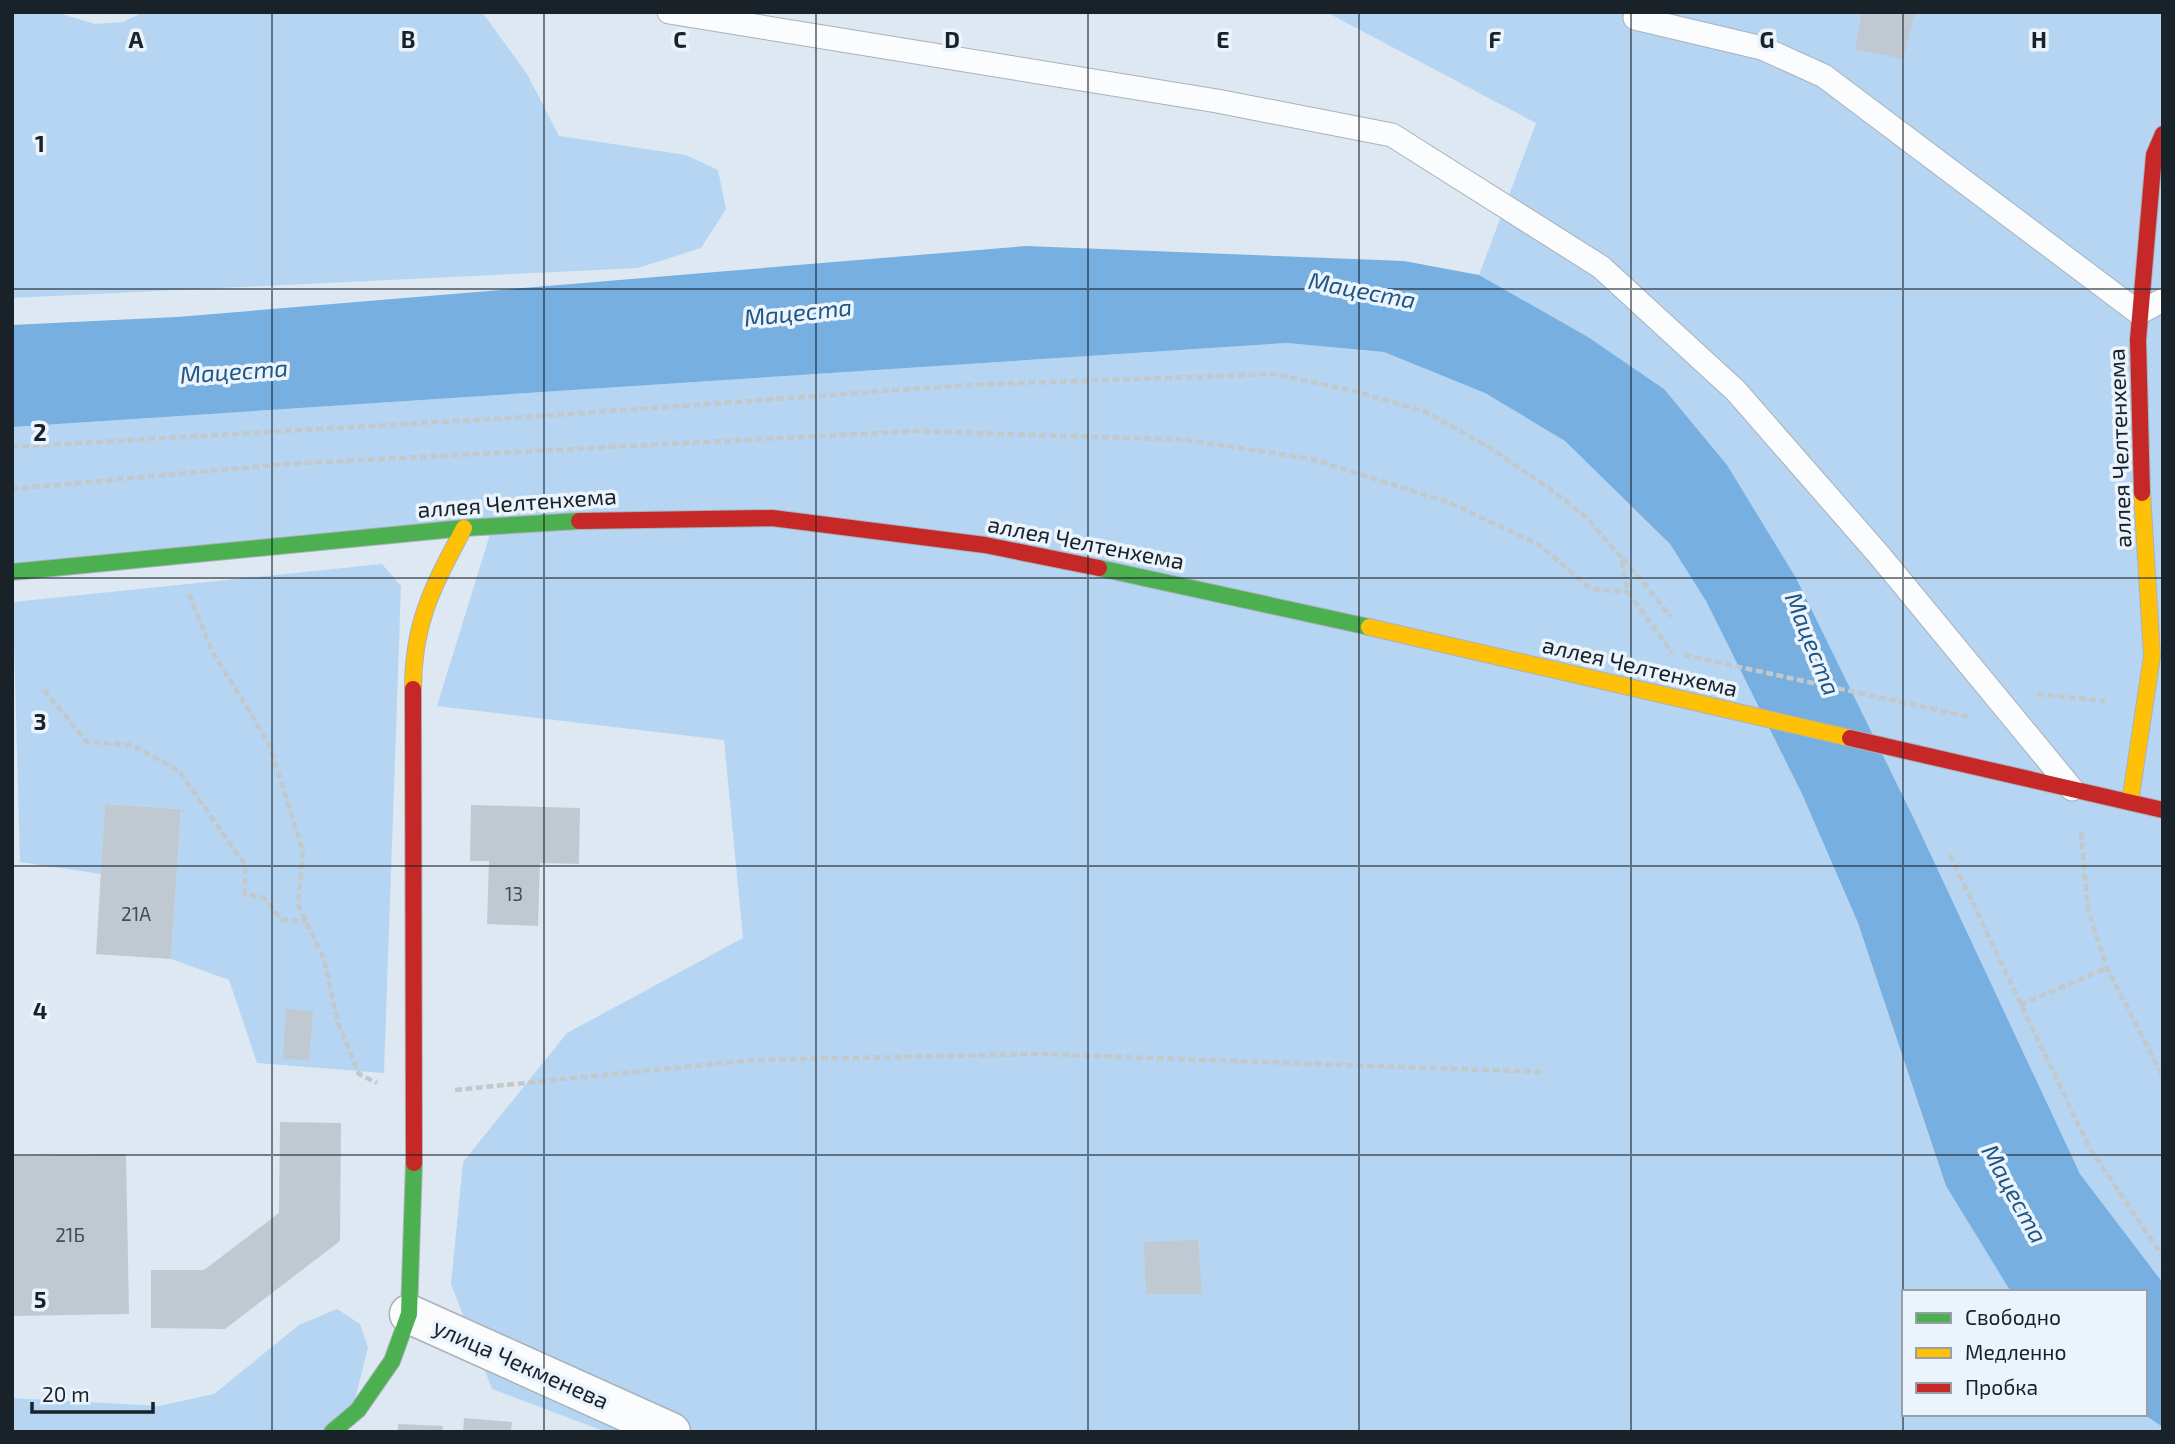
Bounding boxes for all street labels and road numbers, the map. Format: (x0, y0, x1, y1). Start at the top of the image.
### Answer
street label: аллея Челтенхема (2102, 348, 2136, 548)
street label: аллея Челтенхема (416, 481, 617, 523)
street label: аллея Челтенхема (986, 509, 1187, 575)
street label: аллея Челтенхема (1540, 630, 1741, 702)
street label: улица Чекменева (429, 1312, 614, 1415)

